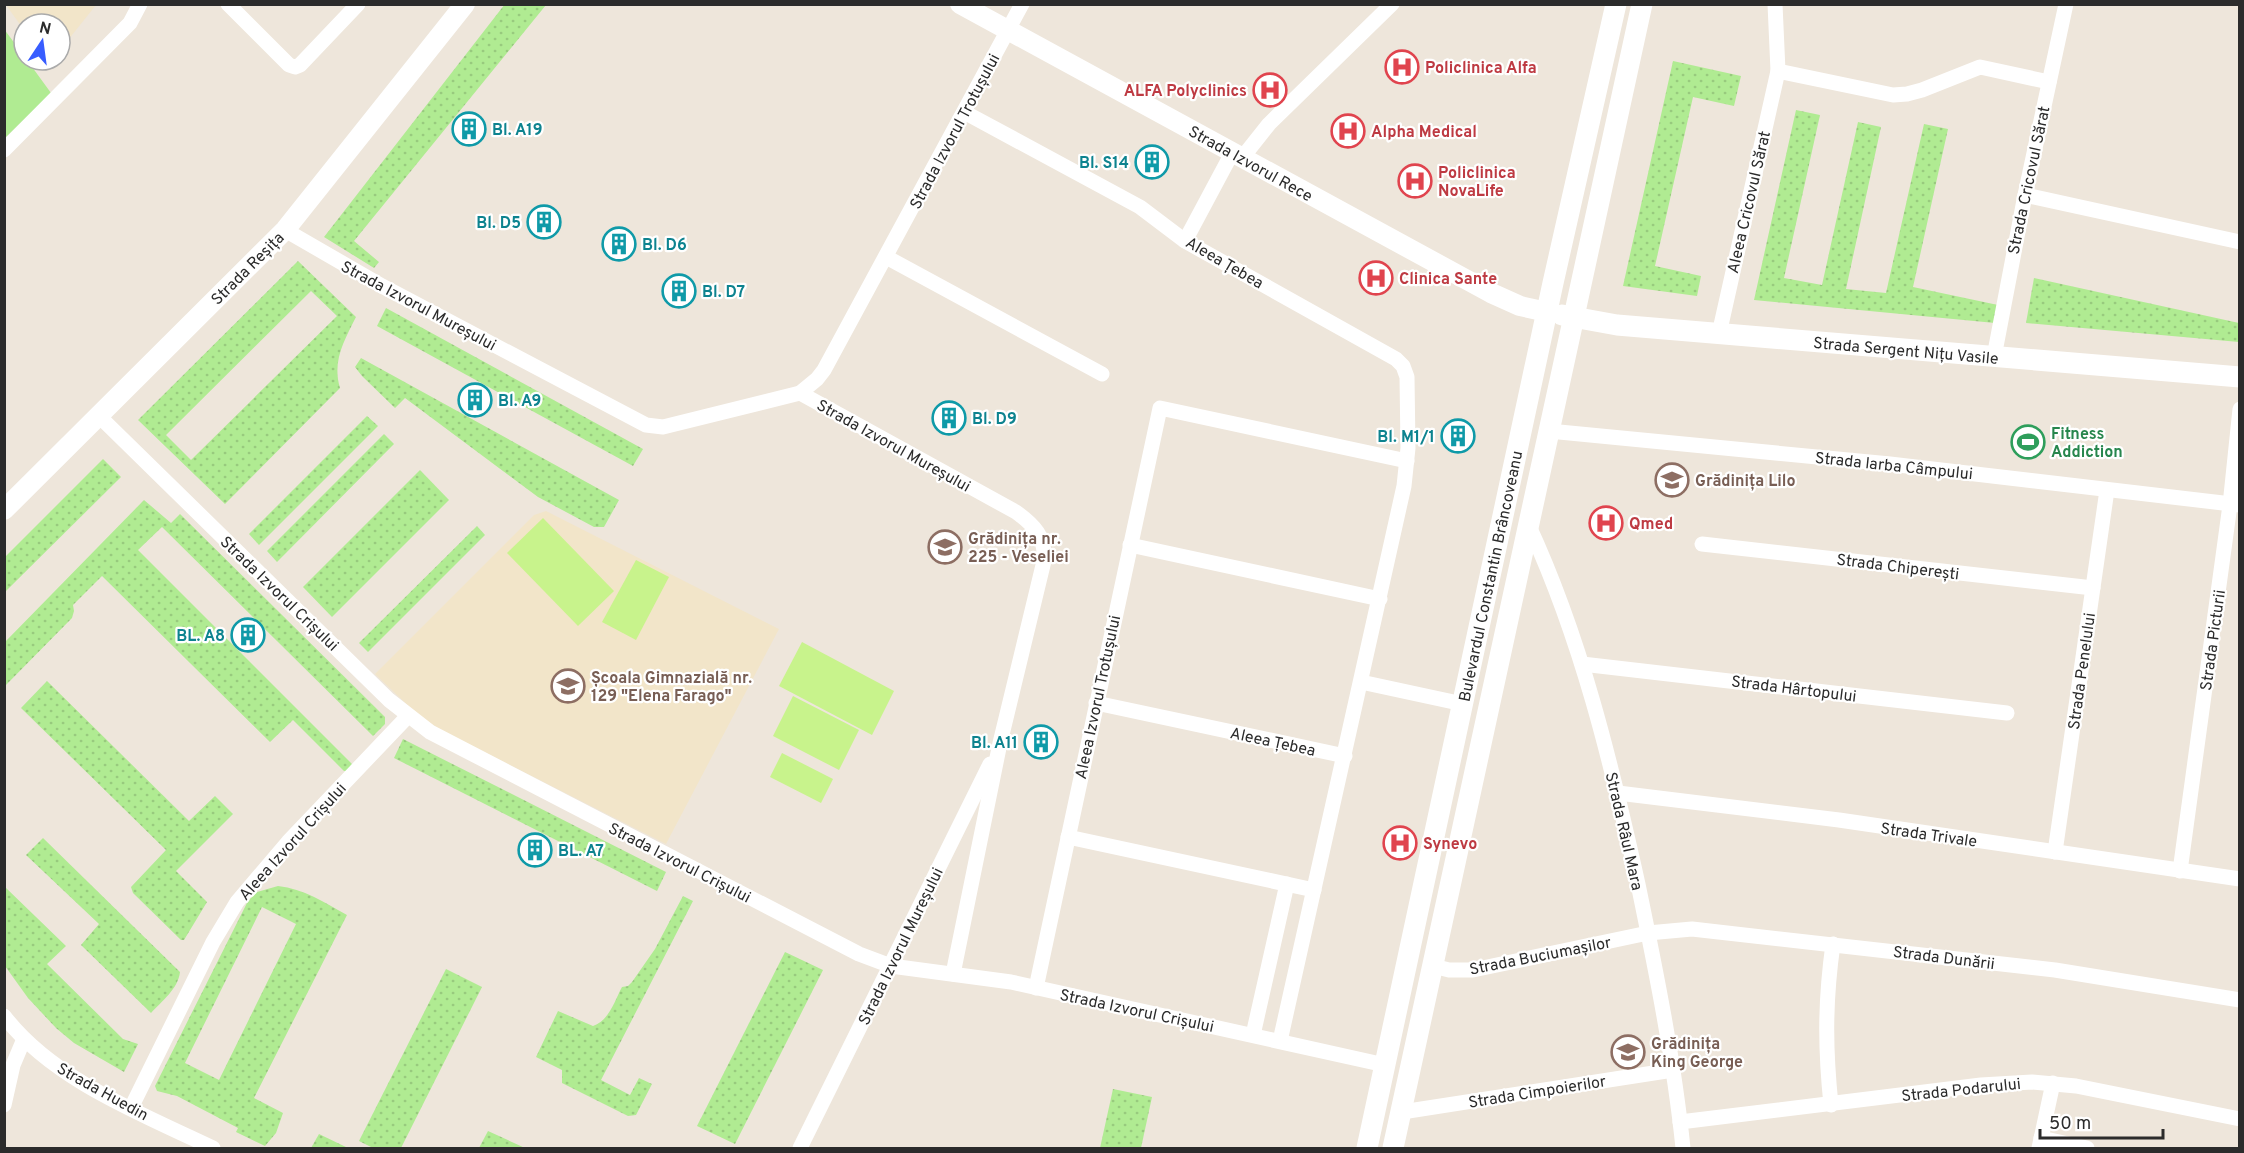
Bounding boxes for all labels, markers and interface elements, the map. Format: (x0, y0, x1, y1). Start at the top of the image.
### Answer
north arrow (12, 12, 72, 72)
text: N (37, 18, 53, 40)
hospital icon: Policlinica Alfa (1384, 49, 1420, 85)
street label: Strada Izvorul Trotușului (906, 51, 1005, 213)
place label: Policlinica Alfa (1425, 59, 1537, 79)
hospital icon: ALFA Polyclinics (1252, 72, 1288, 108)
place label: ALFA Polyclinics (1124, 82, 1247, 102)
street label: Strada Cricovul Sărat (2004, 104, 2055, 257)
building icon: Bl. A19 (451, 111, 487, 147)
hospital icon: Alpha Medical (1330, 113, 1366, 149)
place label: Bl. A19 (492, 121, 543, 141)
street label: Strada Izvorul Rece (1184, 122, 1316, 207)
place label: Alpha Medical (1371, 123, 1477, 143)
street label: Aleea Cricovul Sărat (1724, 129, 1776, 276)
building icon: Bl. S14 (1134, 144, 1170, 180)
place label: Bl. S14 (1079, 154, 1129, 174)
hospital icon: Policlinica NovaLife (1397, 163, 1433, 199)
place label: Policlinica NovaLife (1438, 164, 1516, 202)
building icon: Bl. D5 (526, 204, 562, 240)
place label: Bl. D5 (476, 214, 521, 234)
building icon: Bl. D6 (601, 226, 637, 262)
street label: Strada Reșița (208, 229, 289, 310)
street label: Aleea Țebea (1181, 233, 1267, 294)
place label: Bl. D6 (642, 236, 687, 256)
street label: Strada Izvorul Mureșului (337, 257, 499, 356)
hospital icon: Clinica Sante (1358, 260, 1394, 296)
place label: Clinica Sante (1399, 270, 1497, 290)
building icon: Bl. D7 (661, 273, 697, 309)
place label: Bl. D7 (702, 283, 745, 303)
street label: Strada Sergent Nițu Vasile (1812, 334, 1999, 370)
building icon: Bl. A9 (457, 382, 493, 418)
place label: Bl. A9 (498, 392, 541, 412)
street label: Strada Izvorul Mureșului (813, 396, 973, 497)
building icon: Bl. D9 (931, 400, 967, 436)
place label: Bl. D9 (972, 410, 1017, 430)
building icon: Bl. M1/1 (1440, 418, 1476, 454)
sports icon: Fitness Addiction (2010, 424, 2046, 460)
place label: Fitness Addiction (2051, 425, 2123, 463)
place label: Bl. M1/1 (1377, 428, 1435, 448)
street label: Bulevardul Constantin Brâncoveanu (1456, 449, 1528, 704)
street label: Strada Iarba Câmpului (1814, 449, 1974, 485)
school or university icon: Grădinița Lilo (1654, 462, 1690, 498)
place label: Grădinița Lilo (1695, 472, 1796, 492)
hospital icon: Qmed (1588, 505, 1624, 541)
place label: Qmed (1629, 515, 1673, 535)
school or university icon: Grădinița nr. 225 - Veseliei (927, 529, 963, 565)
place label: Grădinița nr. 225 - Veseliei (968, 530, 1069, 568)
street label: Strada Izvorul Crișului (215, 533, 342, 656)
street label: Strada Chiperești (1835, 551, 1960, 585)
street label: Strada Picturii (2197, 589, 2231, 692)
street label: Strada Penelului (2065, 612, 2101, 731)
street label: Aleea Izvorul Trotușului (1072, 614, 1126, 781)
building icon: BL. A8 (230, 617, 266, 653)
place label: BL. A8 (176, 627, 225, 647)
school or university icon: Școala Gimnazială nr. 129 "Elena Farago" (550, 668, 586, 704)
place label: Școala Gimnazială nr. 129 "Elena Farago" (591, 669, 752, 707)
street label: Strada Hârtopului (1730, 672, 1858, 708)
building icon: Bl. A11 (1023, 724, 1059, 760)
street label: Aleea Țebea (1228, 724, 1317, 762)
place label: Bl. A11 (971, 734, 1018, 754)
street label: Strada Râul Mara (1600, 770, 1646, 893)
street label: Aleea Izvorul Crișului (235, 779, 352, 905)
street label: Strada Izvorul Crișului (605, 819, 754, 908)
street label: Strada Trivale (1879, 819, 1978, 853)
hospital icon: Synevo (1382, 825, 1418, 861)
building icon: BL. A7 (517, 832, 553, 868)
place label: Synevo (1423, 835, 1477, 855)
place label: BL. A7 (558, 842, 604, 862)
street label: Strada Izvorul Mureșului (855, 865, 949, 1029)
street label: Strada Buciumașilor (1468, 933, 1613, 981)
street label: Strada Dunării (1892, 943, 1996, 975)
street label: Strada Izvorul Crișului (1058, 986, 1216, 1038)
school or university icon: Grădinița King George (1610, 1034, 1646, 1070)
place label: Grădinița King George (1651, 1035, 1743, 1073)
street label: Strada Huedin (53, 1059, 151, 1126)
street label: Strada Cimpoierilor (1467, 1072, 1608, 1114)
street label: Strada Podarului (1901, 1075, 2022, 1107)
scale bar (2040, 1102, 2163, 1140)
text: 50 m (2049, 1113, 2091, 1136)

